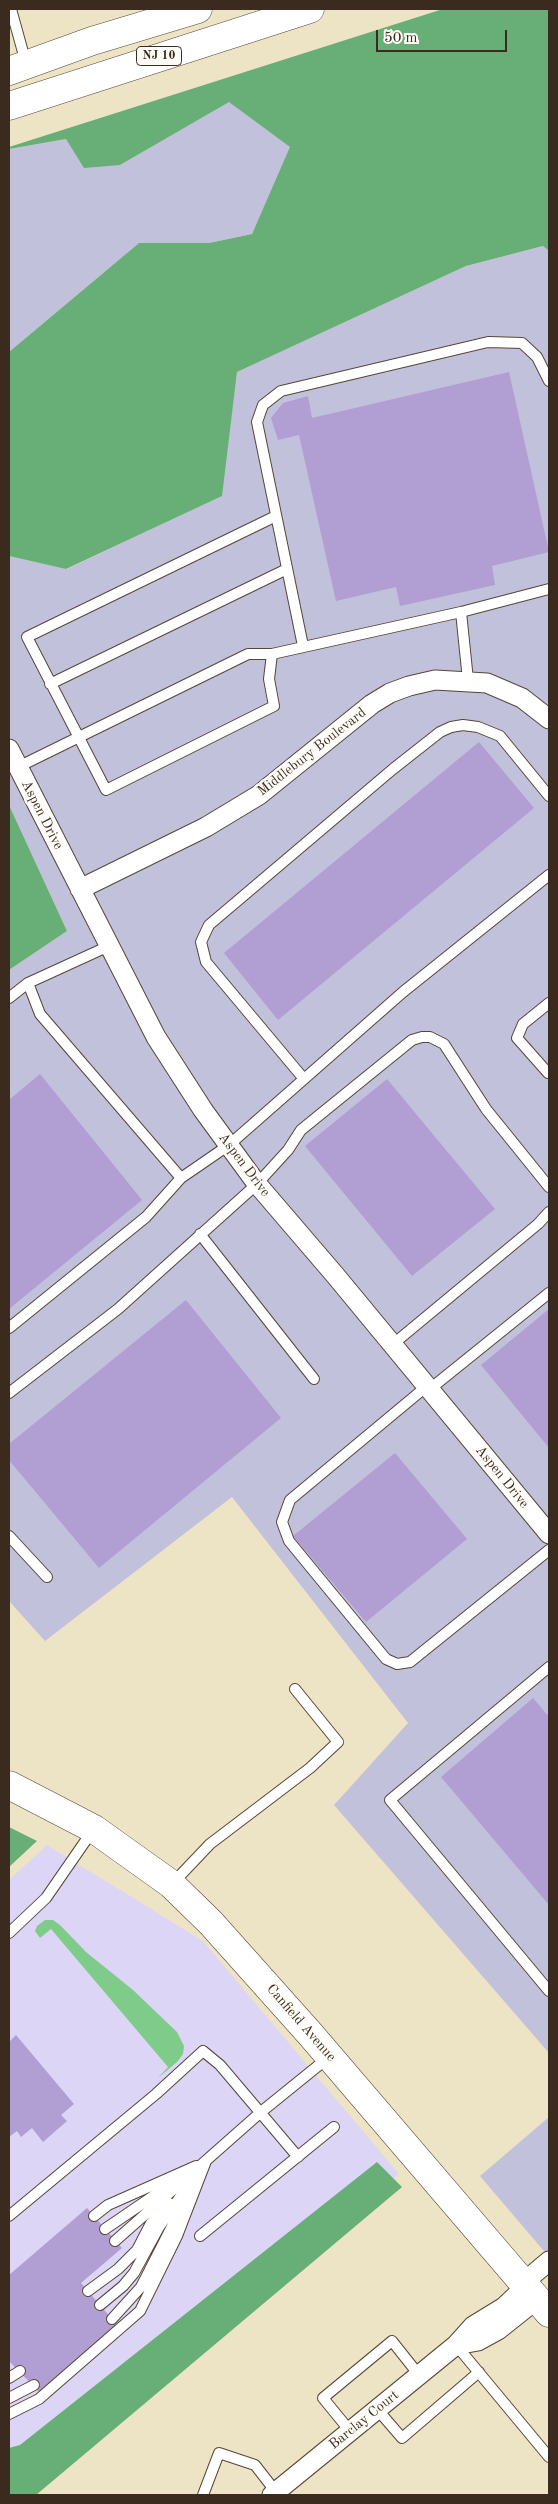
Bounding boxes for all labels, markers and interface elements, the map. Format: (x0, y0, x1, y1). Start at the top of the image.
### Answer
scale bar (378, 20, 509, 52)
text: 50 m (384, 31, 418, 46)
road number: NJ 10 (136, 46, 182, 66)
street label: Middlebury Boulevard (254, 704, 370, 800)
street label: Aspen Drive (17, 778, 67, 852)
street label: Aspen Drive (215, 1130, 273, 1200)
street label: Aspen Drive (472, 1442, 532, 1512)
street label: Canfield Avenue (263, 1981, 339, 2065)
street label: Barclay Court (326, 2387, 402, 2453)

